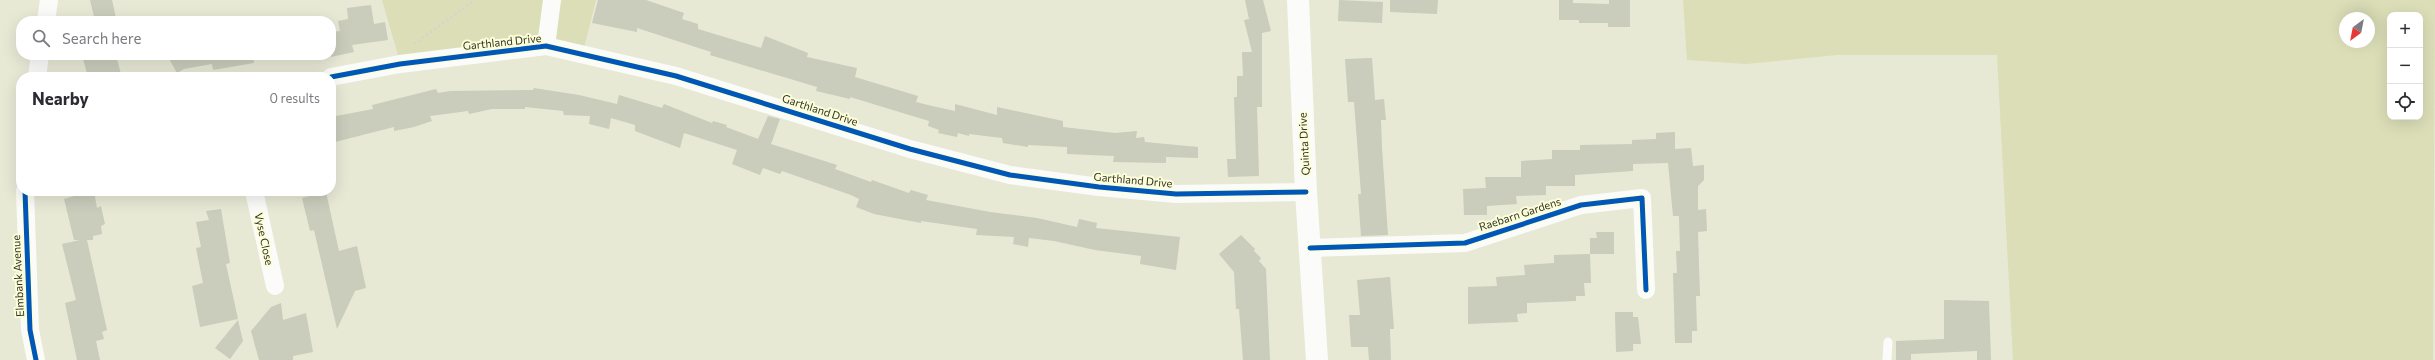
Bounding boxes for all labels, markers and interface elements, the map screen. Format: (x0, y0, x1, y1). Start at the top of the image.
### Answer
north arrow (2339, 12, 2375, 48)
map controls (2387, 12, 2423, 120)
button: + (2387, 12, 2423, 48)
search box (16, 16, 336, 60)
icon: search (30, 27, 52, 49)
text: Search here (62, 29, 141, 47)
street label: Garthland Drive (462, 31, 542, 52)
button: − (2387, 48, 2423, 84)
button: locate (2387, 84, 2423, 120)
text: Nearby (32, 88, 89, 109)
text: 0 results (269, 90, 320, 106)
street label: Garthland Drive (781, 91, 860, 128)
street label: Quinta Drive (1295, 112, 1312, 176)
street label: Garthland Drive (1093, 170, 1173, 189)
street label: Raebarn Gardens (1477, 194, 1562, 233)
street label: Vyse Close (253, 211, 276, 267)
street label: Elmbank Avenue (9, 234, 26, 317)

